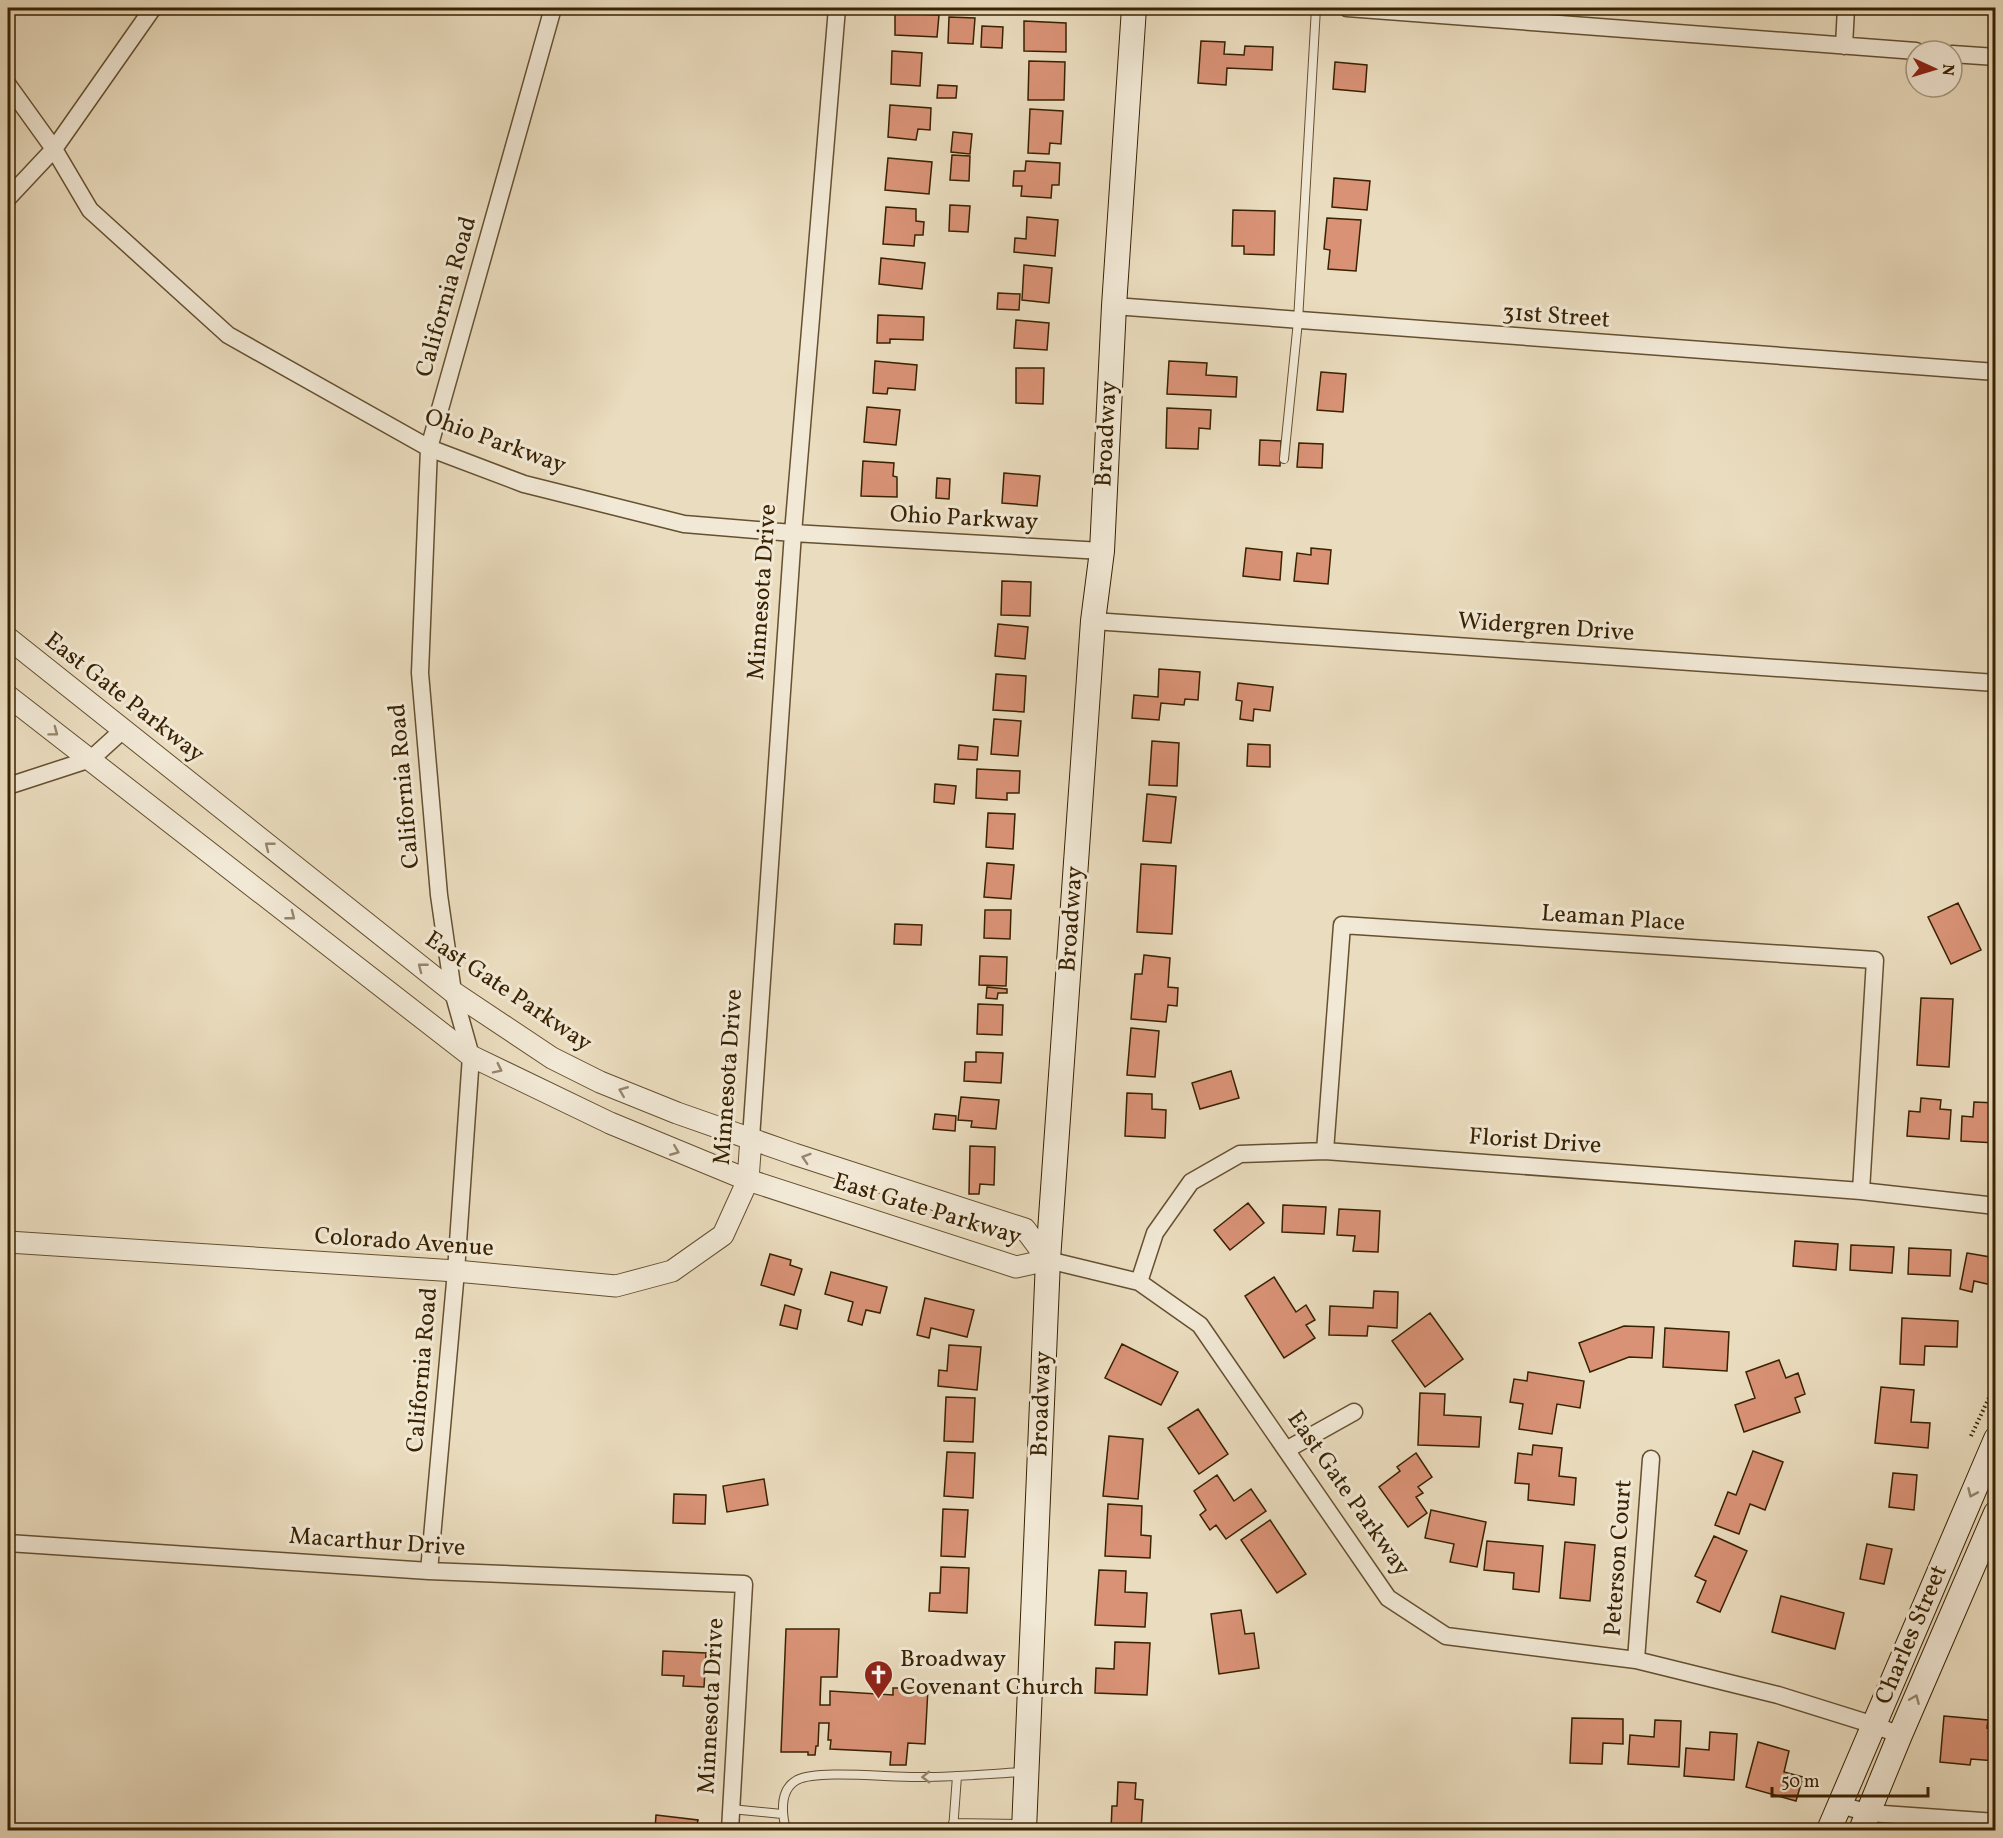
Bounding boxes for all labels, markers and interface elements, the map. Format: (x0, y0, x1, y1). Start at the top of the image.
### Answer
north arrow (1904, 39, 1964, 99)
text: N (1936, 63, 1958, 77)
street label: California Road (408, 213, 486, 381)
street label: 31st Street (1501, 296, 1611, 338)
street label: Broadway (1087, 380, 1127, 488)
street label: Ohio Parkway (419, 401, 571, 483)
street label: Ohio Parkway (889, 498, 1039, 540)
street label: Minnesota Drive (740, 503, 786, 681)
street label: Widergren Drive (1457, 605, 1635, 651)
street label: East Gate Parkway (37, 625, 211, 771)
street label: California Road (381, 702, 429, 870)
one-way arrow (47, 724, 58, 735)
one-way arrow (265, 843, 276, 854)
street label: Broadway (1051, 865, 1093, 973)
street label: Leaman Place (1540, 897, 1686, 941)
one-way arrow (284, 908, 295, 919)
street label: East Gate Parkway (418, 923, 598, 1061)
one-way arrow (418, 964, 429, 975)
street label: Minnesota Drive (706, 988, 752, 1166)
one-way arrow (492, 1061, 503, 1073)
one-way arrow (618, 1086, 629, 1098)
street label: Florist Drive (1468, 1120, 1602, 1164)
one-way arrow (669, 1144, 680, 1156)
one-way arrow (801, 1152, 812, 1165)
street label: East Gate Parkway (829, 1165, 1025, 1255)
street label: Colorado Avenue (313, 1220, 495, 1266)
street label: California Road (399, 1286, 447, 1454)
street label: Broadway (1023, 1350, 1061, 1458)
street label: East Gate Parkway (1278, 1404, 1418, 1584)
street label: Peterson Court (1597, 1478, 1641, 1638)
one-way arrow (1967, 1486, 1979, 1497)
street label: Macarthur Drive (288, 1520, 466, 1566)
street label: Charles Street (1867, 1560, 1957, 1710)
street label: Minnesota Drive (690, 1617, 734, 1795)
place label: Broadway Covenant Church (900, 1643, 1084, 1705)
church icon: Broadway Covenant Church (863, 1658, 895, 1700)
one-way arrow (1908, 1694, 1920, 1705)
scale bar (1772, 1760, 1928, 1798)
text: 50 m (1781, 1770, 1820, 1795)
one-way arrow (922, 1771, 931, 1783)

